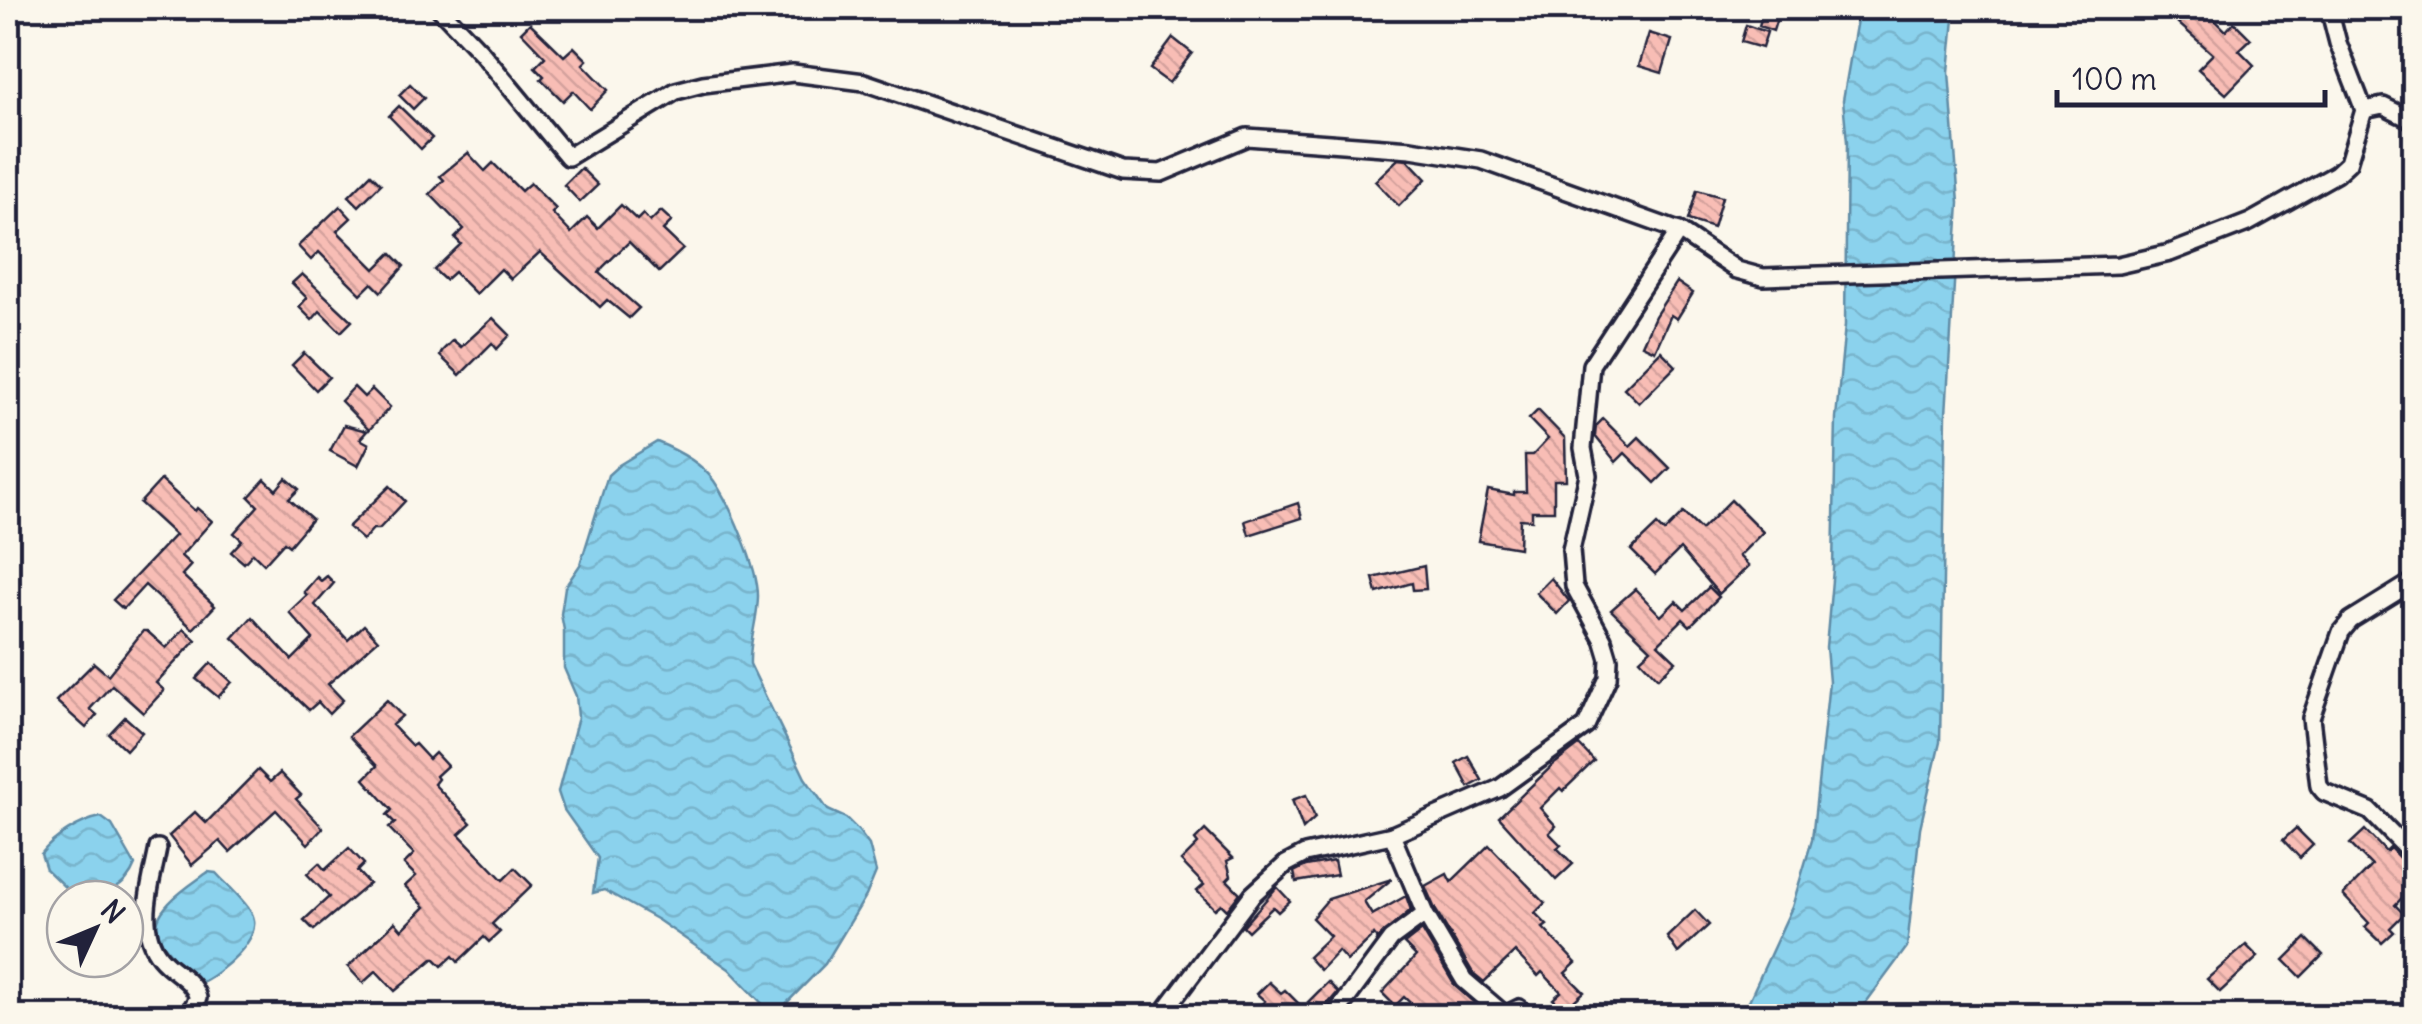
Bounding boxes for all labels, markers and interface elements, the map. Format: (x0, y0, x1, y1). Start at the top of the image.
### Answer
scale bar (2057, 45, 2324, 107)
text: 100 m (2072, 60, 2157, 98)
north arrow (45, 879, 145, 979)
text: N (93, 892, 133, 931)

